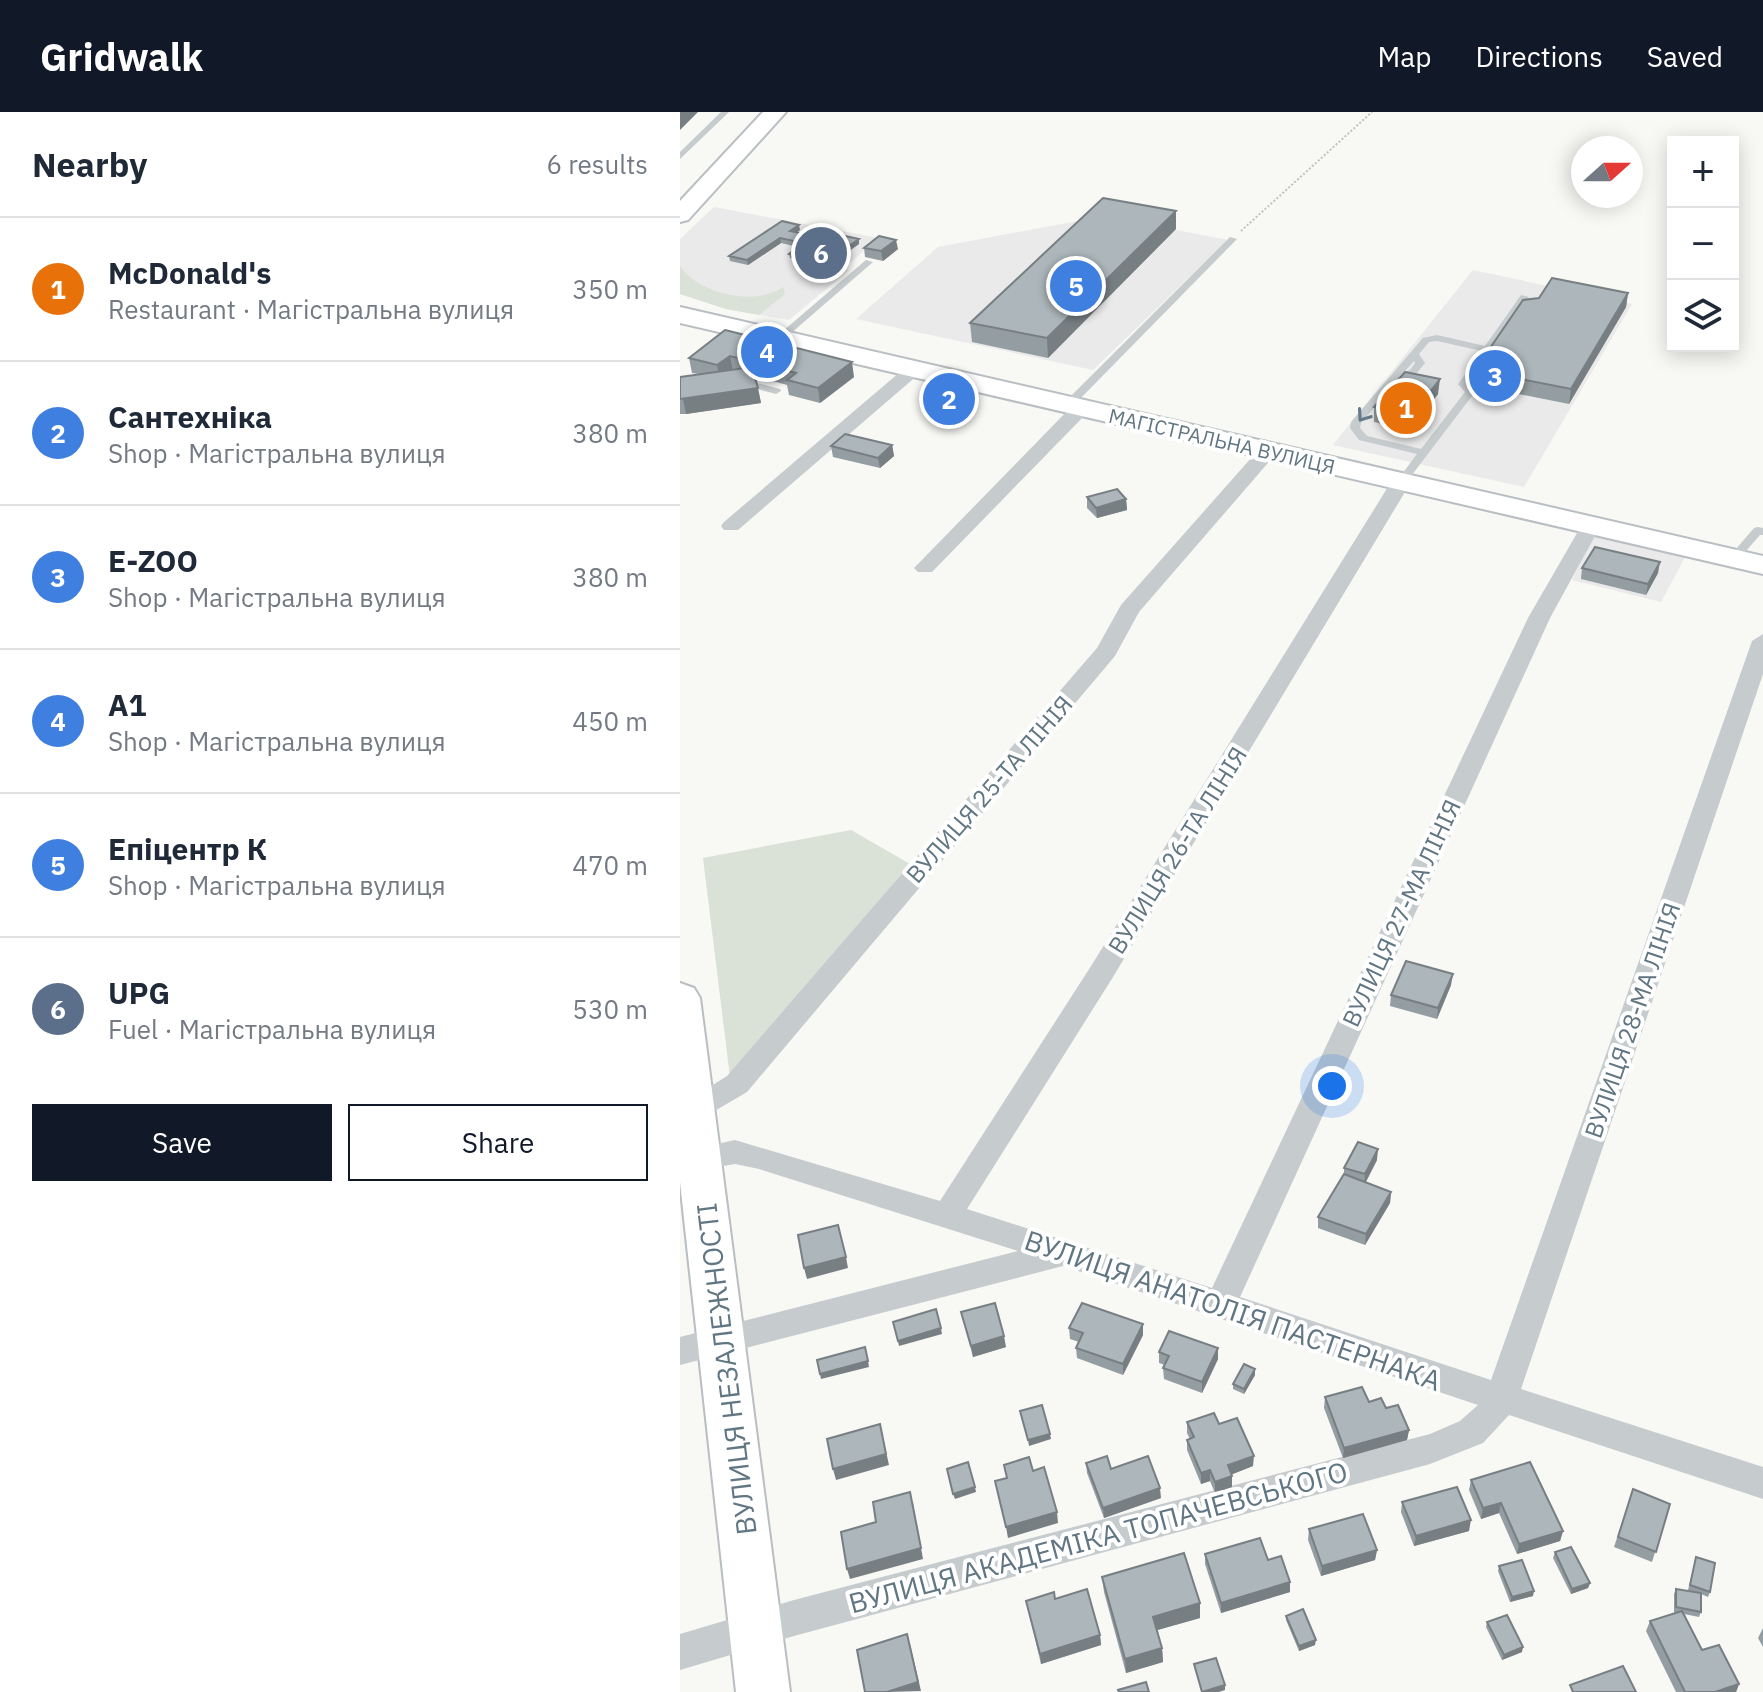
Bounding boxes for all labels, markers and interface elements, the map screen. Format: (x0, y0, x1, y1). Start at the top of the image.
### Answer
text: Gridwalk (40, 32, 203, 81)
text: Map (1377, 38, 1431, 75)
text: Directions (1475, 38, 1603, 75)
text: Saved (1647, 38, 1723, 75)
north arrow (1571, 136, 1643, 208)
map controls (1667, 136, 1739, 352)
button: + (1667, 136, 1739, 208)
text: Nearby (32, 142, 147, 186)
text: 6 results (546, 147, 648, 181)
button: − (1667, 208, 1739, 280)
pin: 6 (795, 223, 847, 283)
text: McDonald's (108, 253, 271, 292)
pin: 5 (1050, 256, 1102, 316)
text: 1 (50, 272, 66, 306)
text: 350 m (572, 272, 648, 306)
button: layers (1667, 280, 1739, 352)
text: Restaurant · Магістральна вулиця (108, 292, 514, 326)
pin: 4 (741, 322, 793, 382)
pin: 3 (1469, 346, 1521, 406)
pin: 2 (923, 369, 975, 429)
pin: 1 (1380, 378, 1432, 438)
text: Сантехніка (108, 397, 272, 436)
street label: МАГІСТРАЛЬНА ВУЛИЦЯ (1106, 402, 1338, 480)
one-way arrow (1358, 407, 1373, 421)
text: 2 (50, 416, 66, 450)
text: 380 m (572, 416, 648, 450)
text: Shop · Магістральна вулиця (108, 436, 446, 470)
text: E-ZOO (108, 541, 198, 580)
text: 3 (50, 560, 66, 594)
text: 380 m (572, 560, 648, 594)
text: Shop · Магістральна вулиця (108, 580, 446, 614)
text: А1 (108, 685, 147, 724)
street label: ВУЛИЦЯ 25-ТА ЛІНІЯ (899, 688, 1079, 890)
text: 4 (50, 704, 66, 738)
text: 450 m (572, 704, 648, 738)
text: Shop · Магістральна вулиця (108, 724, 446, 758)
street label: ВУЛИЦЯ 26-ТА ЛІНІЯ (1100, 740, 1254, 960)
street label: ВУЛИЦЯ 27-МА ЛІНІЯ (1334, 794, 1468, 1032)
text: Епіцентр К (108, 829, 267, 868)
text: 5 (50, 848, 66, 882)
text: 470 m (572, 848, 648, 882)
text: Shop · Магістральна вулиця (108, 868, 446, 902)
street label: ВУЛИЦЯ 28-МА ЛІНІЯ (1577, 898, 1687, 1142)
text: UPG (108, 973, 170, 1012)
text: 6 (50, 992, 66, 1026)
text: 530 m (572, 992, 648, 1026)
text: Fuel · Магістральна вулиця (108, 1012, 436, 1046)
your location (1312, 1066, 1352, 1106)
button: Save (32, 1104, 332, 1181)
button: Share (348, 1104, 648, 1181)
street label: ВУЛИЦЯ НЕЗАЛЕЖНОСТІ (687, 1201, 765, 1537)
street label: ВУЛИЦЯ АНАТОЛІЯ ПАСТЕРНАКА (1020, 1221, 1446, 1399)
street label: ВУЛИЦЯ АКАДЕМІКА ТОПАЧЕВСЬКОГО (844, 1452, 1352, 1622)

